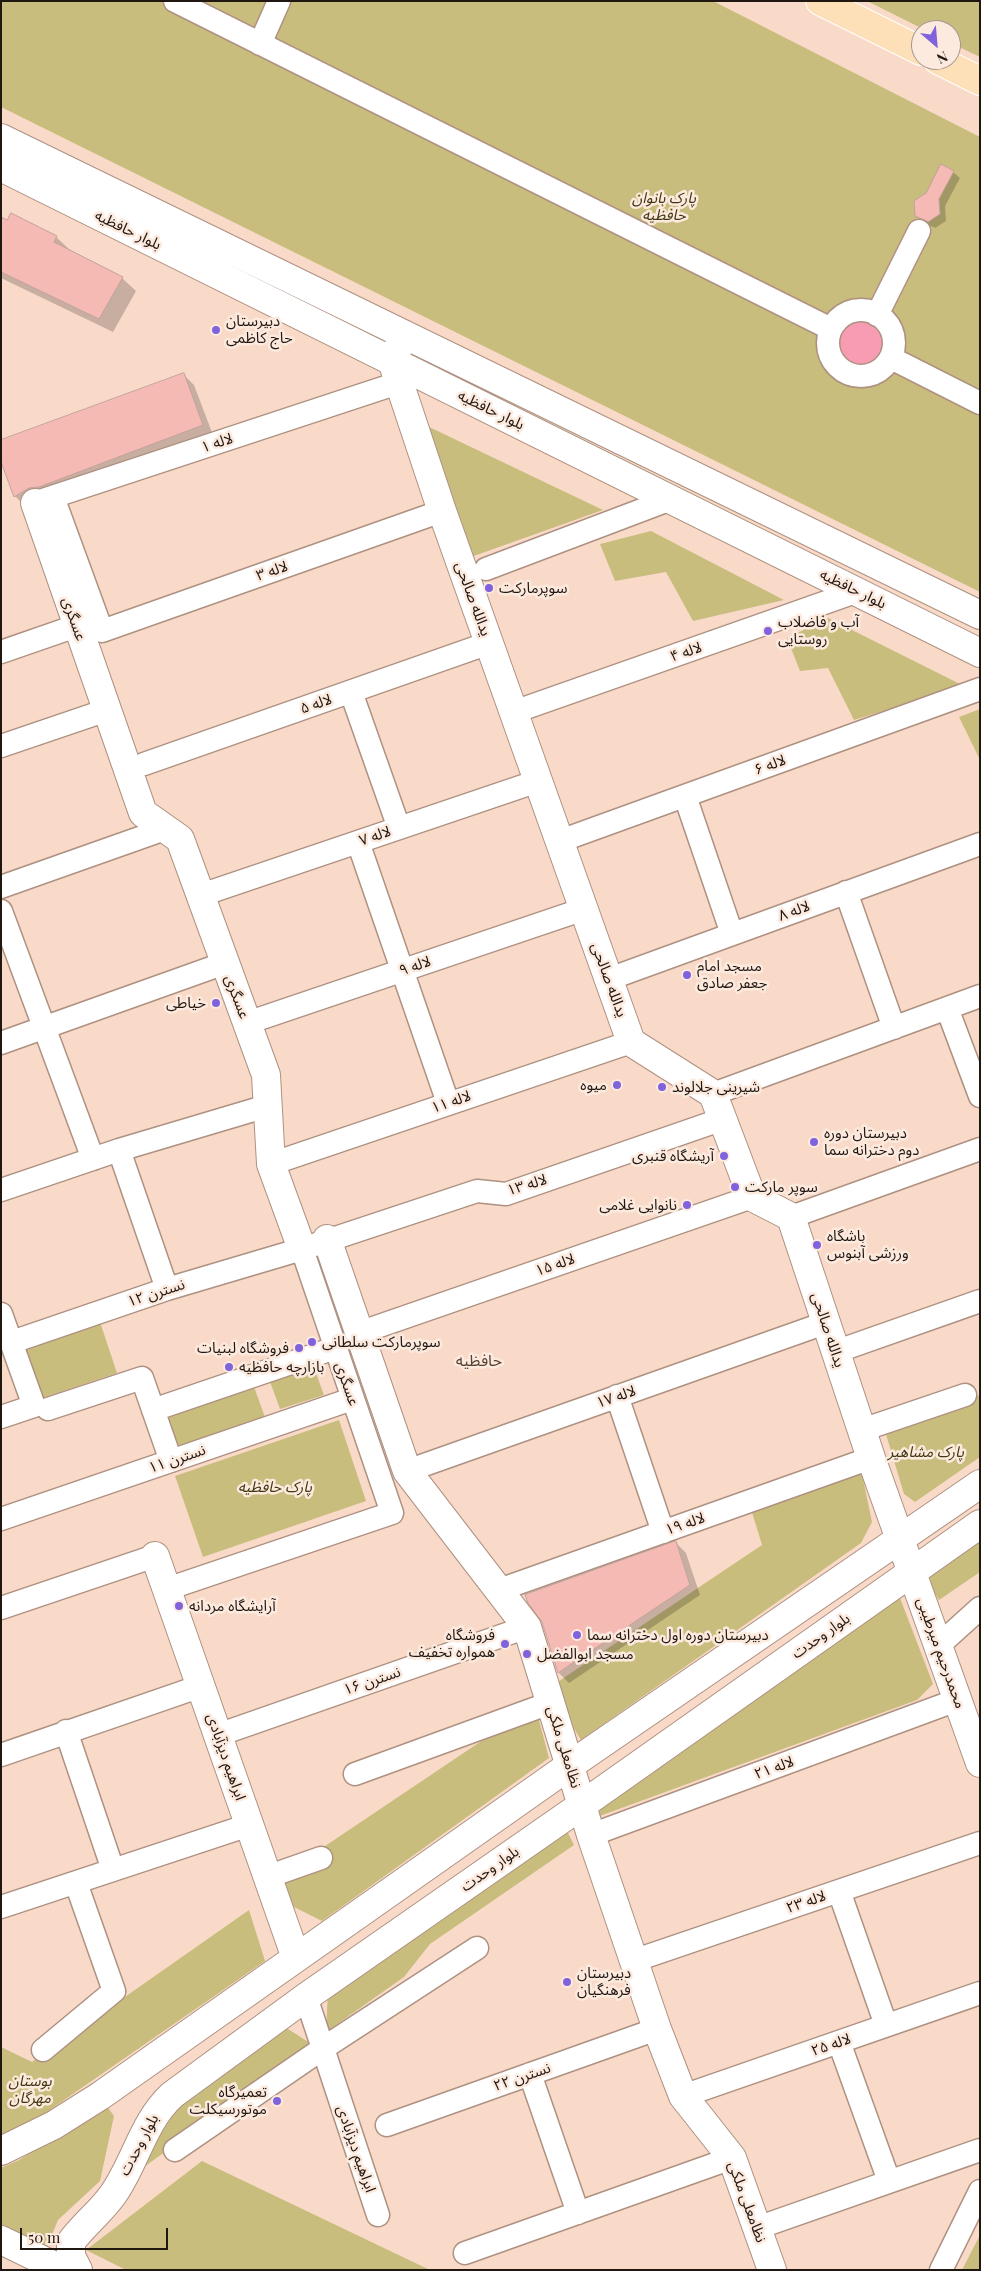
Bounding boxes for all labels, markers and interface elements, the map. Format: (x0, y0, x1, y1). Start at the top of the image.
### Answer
north arrow (911, 20, 961, 70)
text: N (934, 47, 951, 69)
park label: پارک بانوان حافظیه (632, 189, 696, 224)
street label: بلوار حافظیه (92, 206, 164, 254)
place label: دبیرستان حاج کاظمی (226, 312, 293, 347)
marker: دبیرستان حاج کاظمی (210, 324, 222, 336)
street label: بلوار حافظیه (455, 386, 527, 434)
street label: لاله ۱ (199, 429, 235, 457)
street label: لاله ۳ (254, 557, 290, 585)
street label: یدالله صالحی (451, 559, 495, 639)
street label: بلوار حافظیه (817, 565, 889, 613)
place label: سوپرمارکت (499, 579, 567, 597)
marker: سوپرمارکت (483, 582, 495, 594)
street label: عسگری (58, 595, 90, 643)
place label: آب و فاضلاب روستایی (778, 613, 859, 648)
marker: آب و فاضلاب روستایی (762, 625, 774, 637)
street label: لاله ۴ (668, 638, 704, 666)
street label: لاله ۵ (298, 690, 334, 718)
street label: لاله ۶ (752, 751, 788, 779)
street label: لاله ۷ (357, 822, 393, 850)
street label: لاله ۸ (776, 897, 812, 925)
street label: یدالله صالحی (587, 940, 631, 1020)
street label: لاله ۹ (397, 952, 433, 980)
place label: مسجد امام جعفر صادق (697, 957, 767, 992)
marker: مسجد امام جعفر صادق (681, 969, 693, 981)
street label: عسگری (221, 973, 253, 1021)
place label: خیاطی (166, 994, 206, 1012)
marker: خیاطی (210, 997, 222, 1009)
place label: میوه (580, 1076, 607, 1094)
place label: شیرینی جلالوند (672, 1078, 760, 1096)
marker: میوه (611, 1079, 623, 1091)
marker: شیرینی جلالوند (656, 1081, 668, 1093)
street label: لاله ۱۱ (429, 1087, 473, 1117)
place label: دبیرستان دوره دوم دخترانه سما (824, 1124, 919, 1159)
marker: دبیرستان دوره دوم دخترانه سما (808, 1136, 820, 1148)
place label: آریشگاه قنبری (632, 1147, 714, 1165)
marker: آریشگاه قنبری (718, 1150, 730, 1162)
street label: لاله ۱۳ (505, 1170, 549, 1200)
place label: سوپر مارکت (745, 1178, 818, 1196)
marker: سوپر مارکت (729, 1181, 741, 1193)
place label: نانوایی غلامی (599, 1196, 677, 1214)
marker: نانوایی غلامی (681, 1199, 693, 1211)
place label: باشگاه ورزشی آبنوس (827, 1227, 909, 1262)
marker: باشگاه ورزشی آبنوس (811, 1239, 823, 1251)
street label: لاله ۱۵ (533, 1250, 577, 1280)
street label: نسترن ۱۲ (125, 1275, 187, 1311)
street label: یدالله صالحی (807, 1290, 849, 1370)
place label: سوپرمارکت سلطانی (322, 1333, 440, 1351)
marker: سوپرمارکت سلطانی (306, 1336, 318, 1348)
place label: فروشگاه لبنیات (197, 1339, 289, 1357)
marker: فروشگاه لبنیات (293, 1342, 305, 1354)
district label: حافظیه (456, 1351, 502, 1371)
place label: بازارچه حافظیه (239, 1358, 324, 1376)
street label: عسگری (331, 1360, 363, 1408)
marker: بازارچه حافظیه (223, 1361, 235, 1373)
street label: لاله ۱۷ (594, 1382, 638, 1412)
street label: نسترن ۱۱ (146, 1441, 208, 1477)
park label: پارک مشاهیر (888, 1443, 964, 1461)
park label: پارک حافظیه (238, 1478, 312, 1496)
street label: لاله ۱۹ (663, 1509, 707, 1539)
street label: محمدرحیم میرطیبی (913, 1595, 969, 1711)
place label: آرایشگاه مردانه (189, 1597, 276, 1615)
marker: آرایشگاه مردانه (173, 1600, 185, 1612)
street label: بلوار وحدت (788, 1609, 854, 1663)
place label: فروشگاه همواره تخفیف (409, 1626, 495, 1661)
place label: دبیرستان دوره اول دخترانه سما (587, 1626, 769, 1644)
marker: دبیرستان دوره اول دخترانه سما (571, 1629, 583, 1641)
marker: فروشگاه همواره تخفیف (499, 1638, 511, 1650)
place label: مسجد ابوالفضل (537, 1645, 634, 1663)
marker: مسجد ابوالفضل (521, 1648, 533, 1660)
street label: نسترن ۱۶ (341, 1663, 403, 1699)
street label: نظامعلی ملکی (543, 1704, 585, 1790)
street label: ابراهیم دیزآبادی (203, 1711, 249, 1803)
street label: لاله ۲۱ (752, 1753, 796, 1783)
street label: بلوار وحدت (457, 1842, 523, 1896)
street label: لاله ۲۳ (784, 1887, 828, 1917)
place label: دبیرستان فرهنگیان (577, 1964, 631, 1999)
marker: دبیرستان فرهنگیان (561, 1976, 573, 1988)
street label: لاله ۲۵ (809, 2030, 853, 2060)
street label: نسترن ۲۲ (491, 2059, 553, 2095)
park label: بوستان مهرگان (8, 2072, 52, 2107)
place label: تعمیرگاه موتورسیکلت (190, 2083, 267, 2118)
marker: تعمیرگاه موتورسیکلت (271, 2095, 283, 2107)
street label: ابراهیم دیزآبادی (333, 2103, 379, 2195)
street label: بلوار وحدت (115, 2111, 163, 2179)
street label: نظامعلی ملکی (724, 2159, 770, 2245)
scale bar (22, 2218, 170, 2250)
text: 50 m (28, 2227, 60, 2247)

